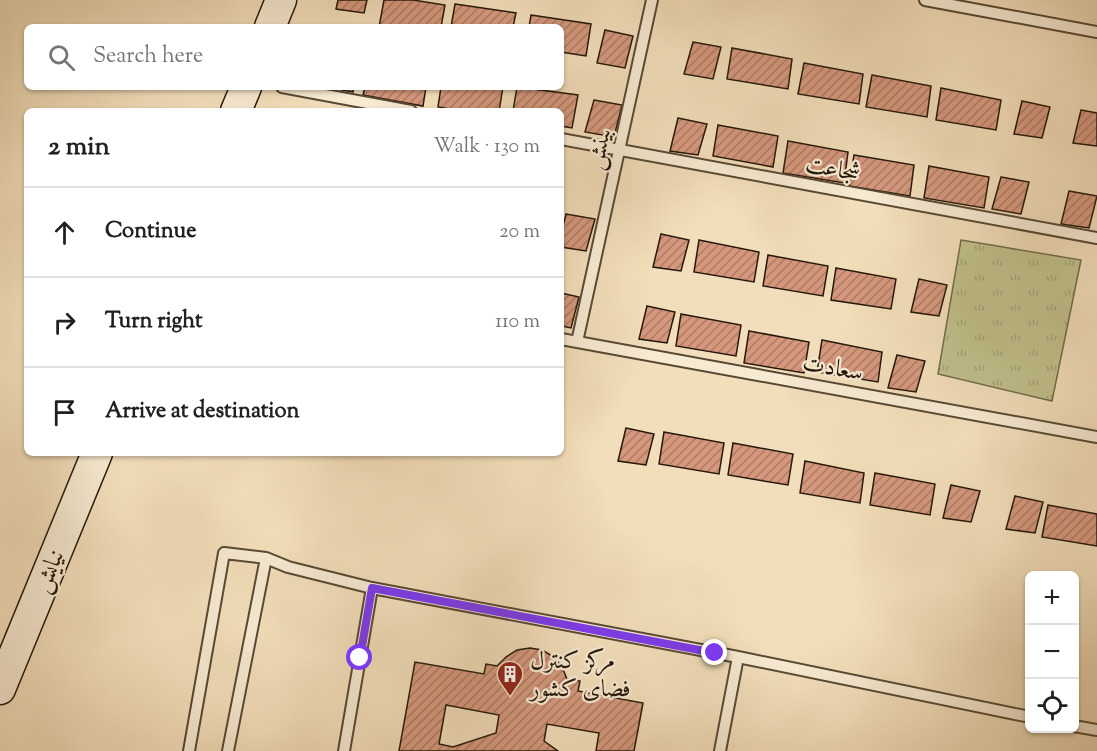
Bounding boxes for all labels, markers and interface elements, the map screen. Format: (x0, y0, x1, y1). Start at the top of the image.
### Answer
search box (24, 24, 564, 90)
icon: search (45, 41, 78, 74)
text: Search here (93, 41, 203, 73)
street label: بینش (579, 125, 621, 173)
text: 2 min (48, 129, 110, 166)
text: Walk · 130 m (433, 133, 540, 162)
street label: شجاعت (802, 148, 863, 192)
icon: ahead (48, 216, 81, 249)
text: Continue (105, 216, 196, 248)
text: 20 m (499, 218, 540, 247)
icon: right (48, 306, 81, 339)
text: Turn right (105, 306, 202, 338)
text: 110 m (495, 308, 540, 337)
street label: سعادت (800, 347, 866, 391)
icon: arrive (48, 396, 81, 429)
text: Arrive at destination (105, 396, 300, 428)
street label: نیایش (26, 545, 74, 599)
map controls (1025, 571, 1079, 733)
button: + (1025, 571, 1079, 625)
button: − (1025, 625, 1079, 679)
route end (701, 639, 727, 665)
route start (346, 644, 372, 670)
place label: مرکز کنترل فضای کشور (528, 645, 631, 707)
building icon: مرکز کنترل فضای کشور (495, 659, 525, 697)
button: locate (1025, 679, 1079, 733)

